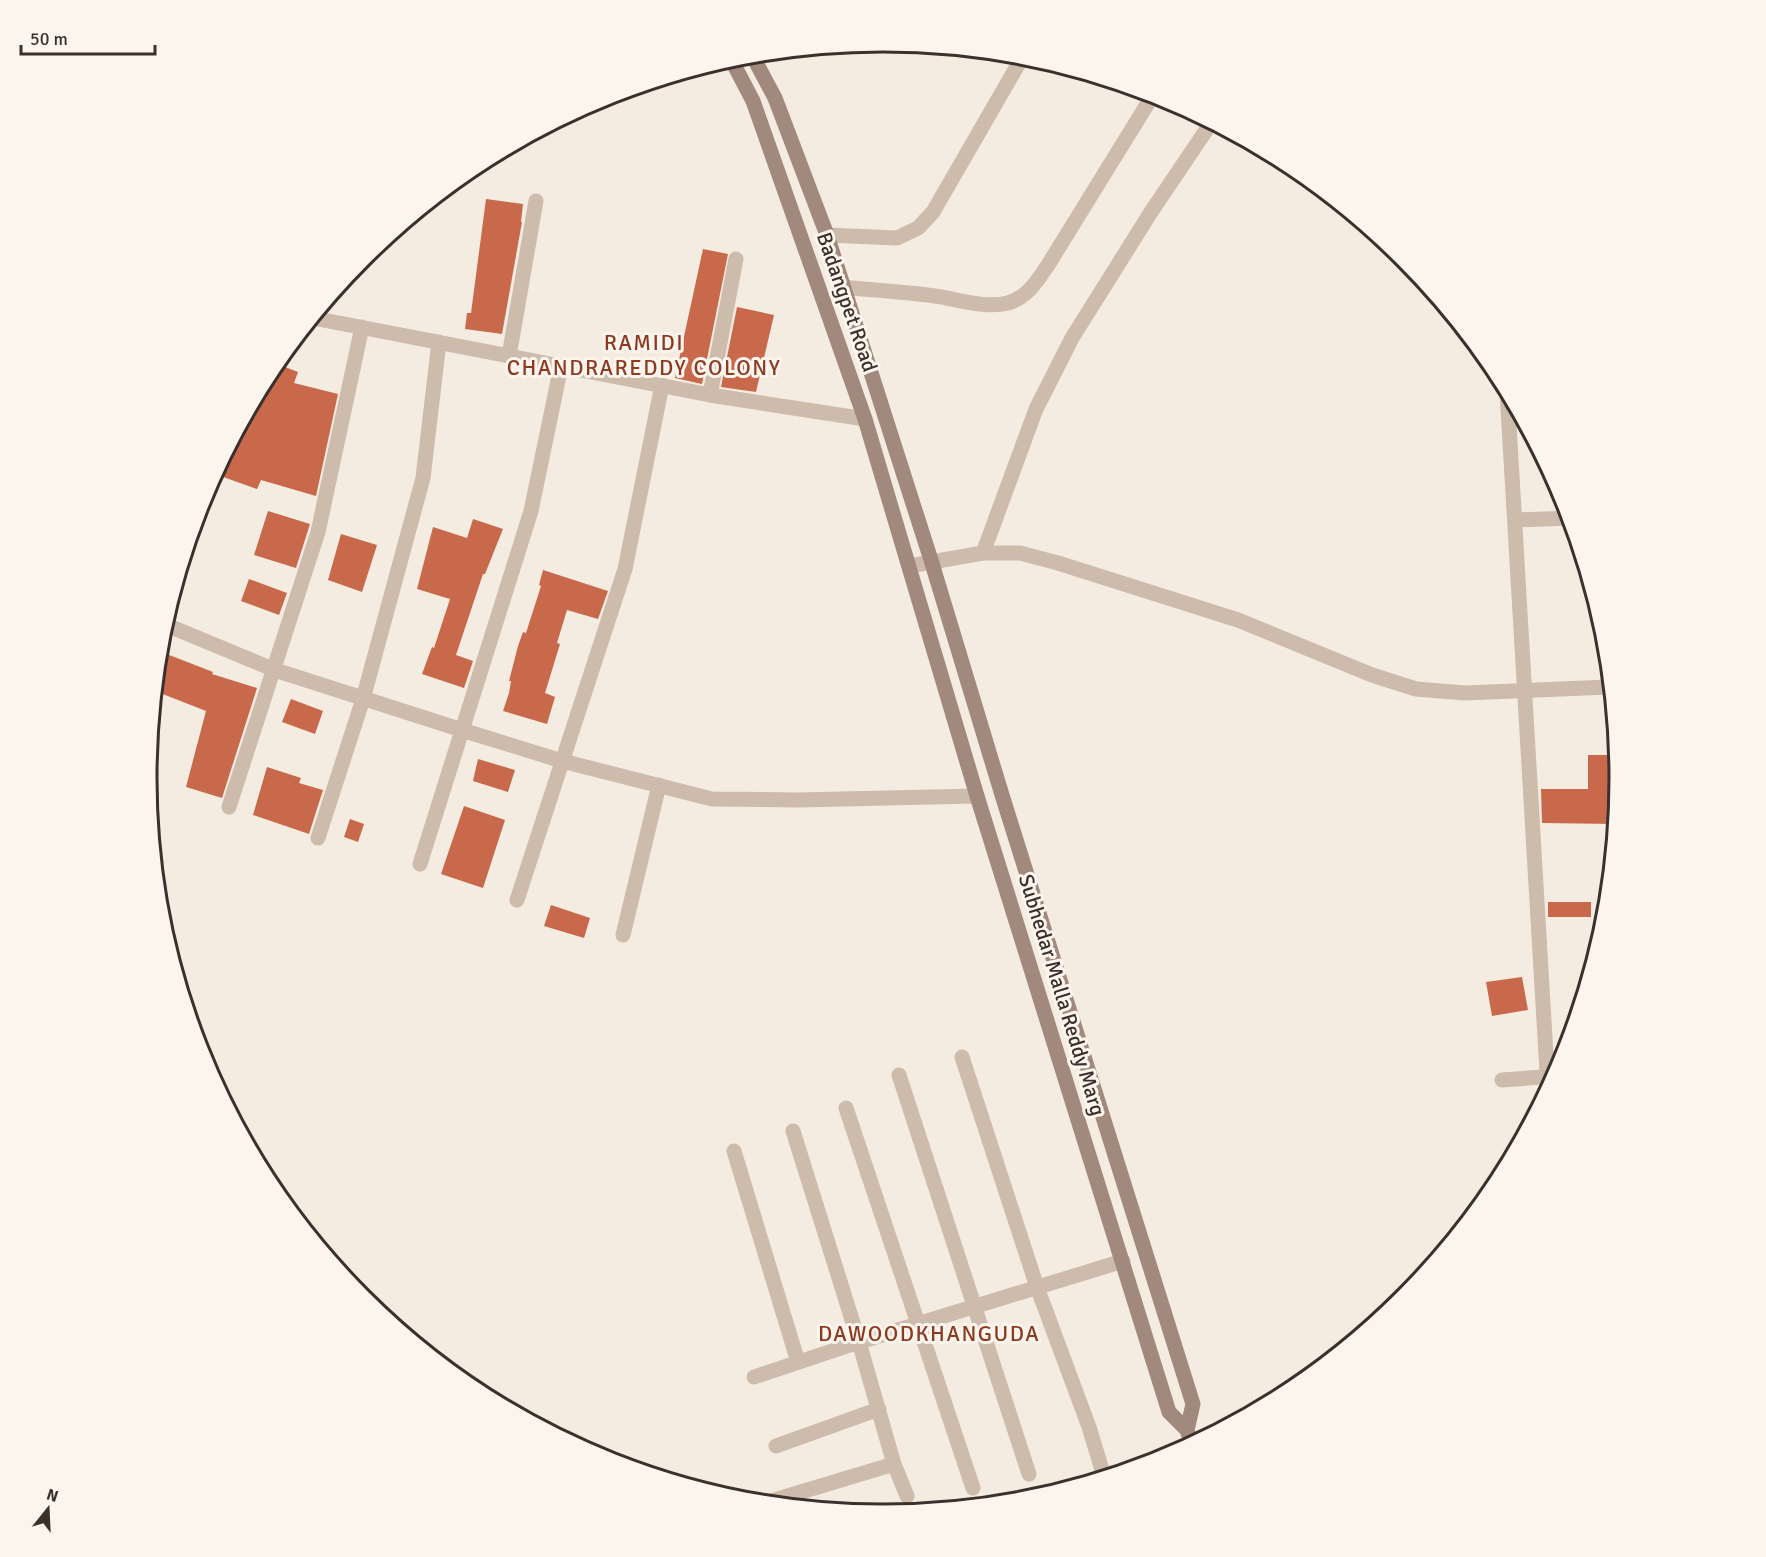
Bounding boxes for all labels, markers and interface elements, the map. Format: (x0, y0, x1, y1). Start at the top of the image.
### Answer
scale bar (21, 18, 154, 56)
text: 50 m (30, 28, 68, 50)
street label: Badangpet Road (811, 229, 883, 375)
district label: RAMIDI CHANDRAREDDY COLONY (507, 329, 781, 381)
street label: Subhedar Malla Reddy Marg (1013, 871, 1111, 1119)
district label: DAWOODKHANGUDA (818, 1320, 1040, 1347)
north arrow (18, 1479, 78, 1539)
text: N (44, 1484, 61, 1507)

